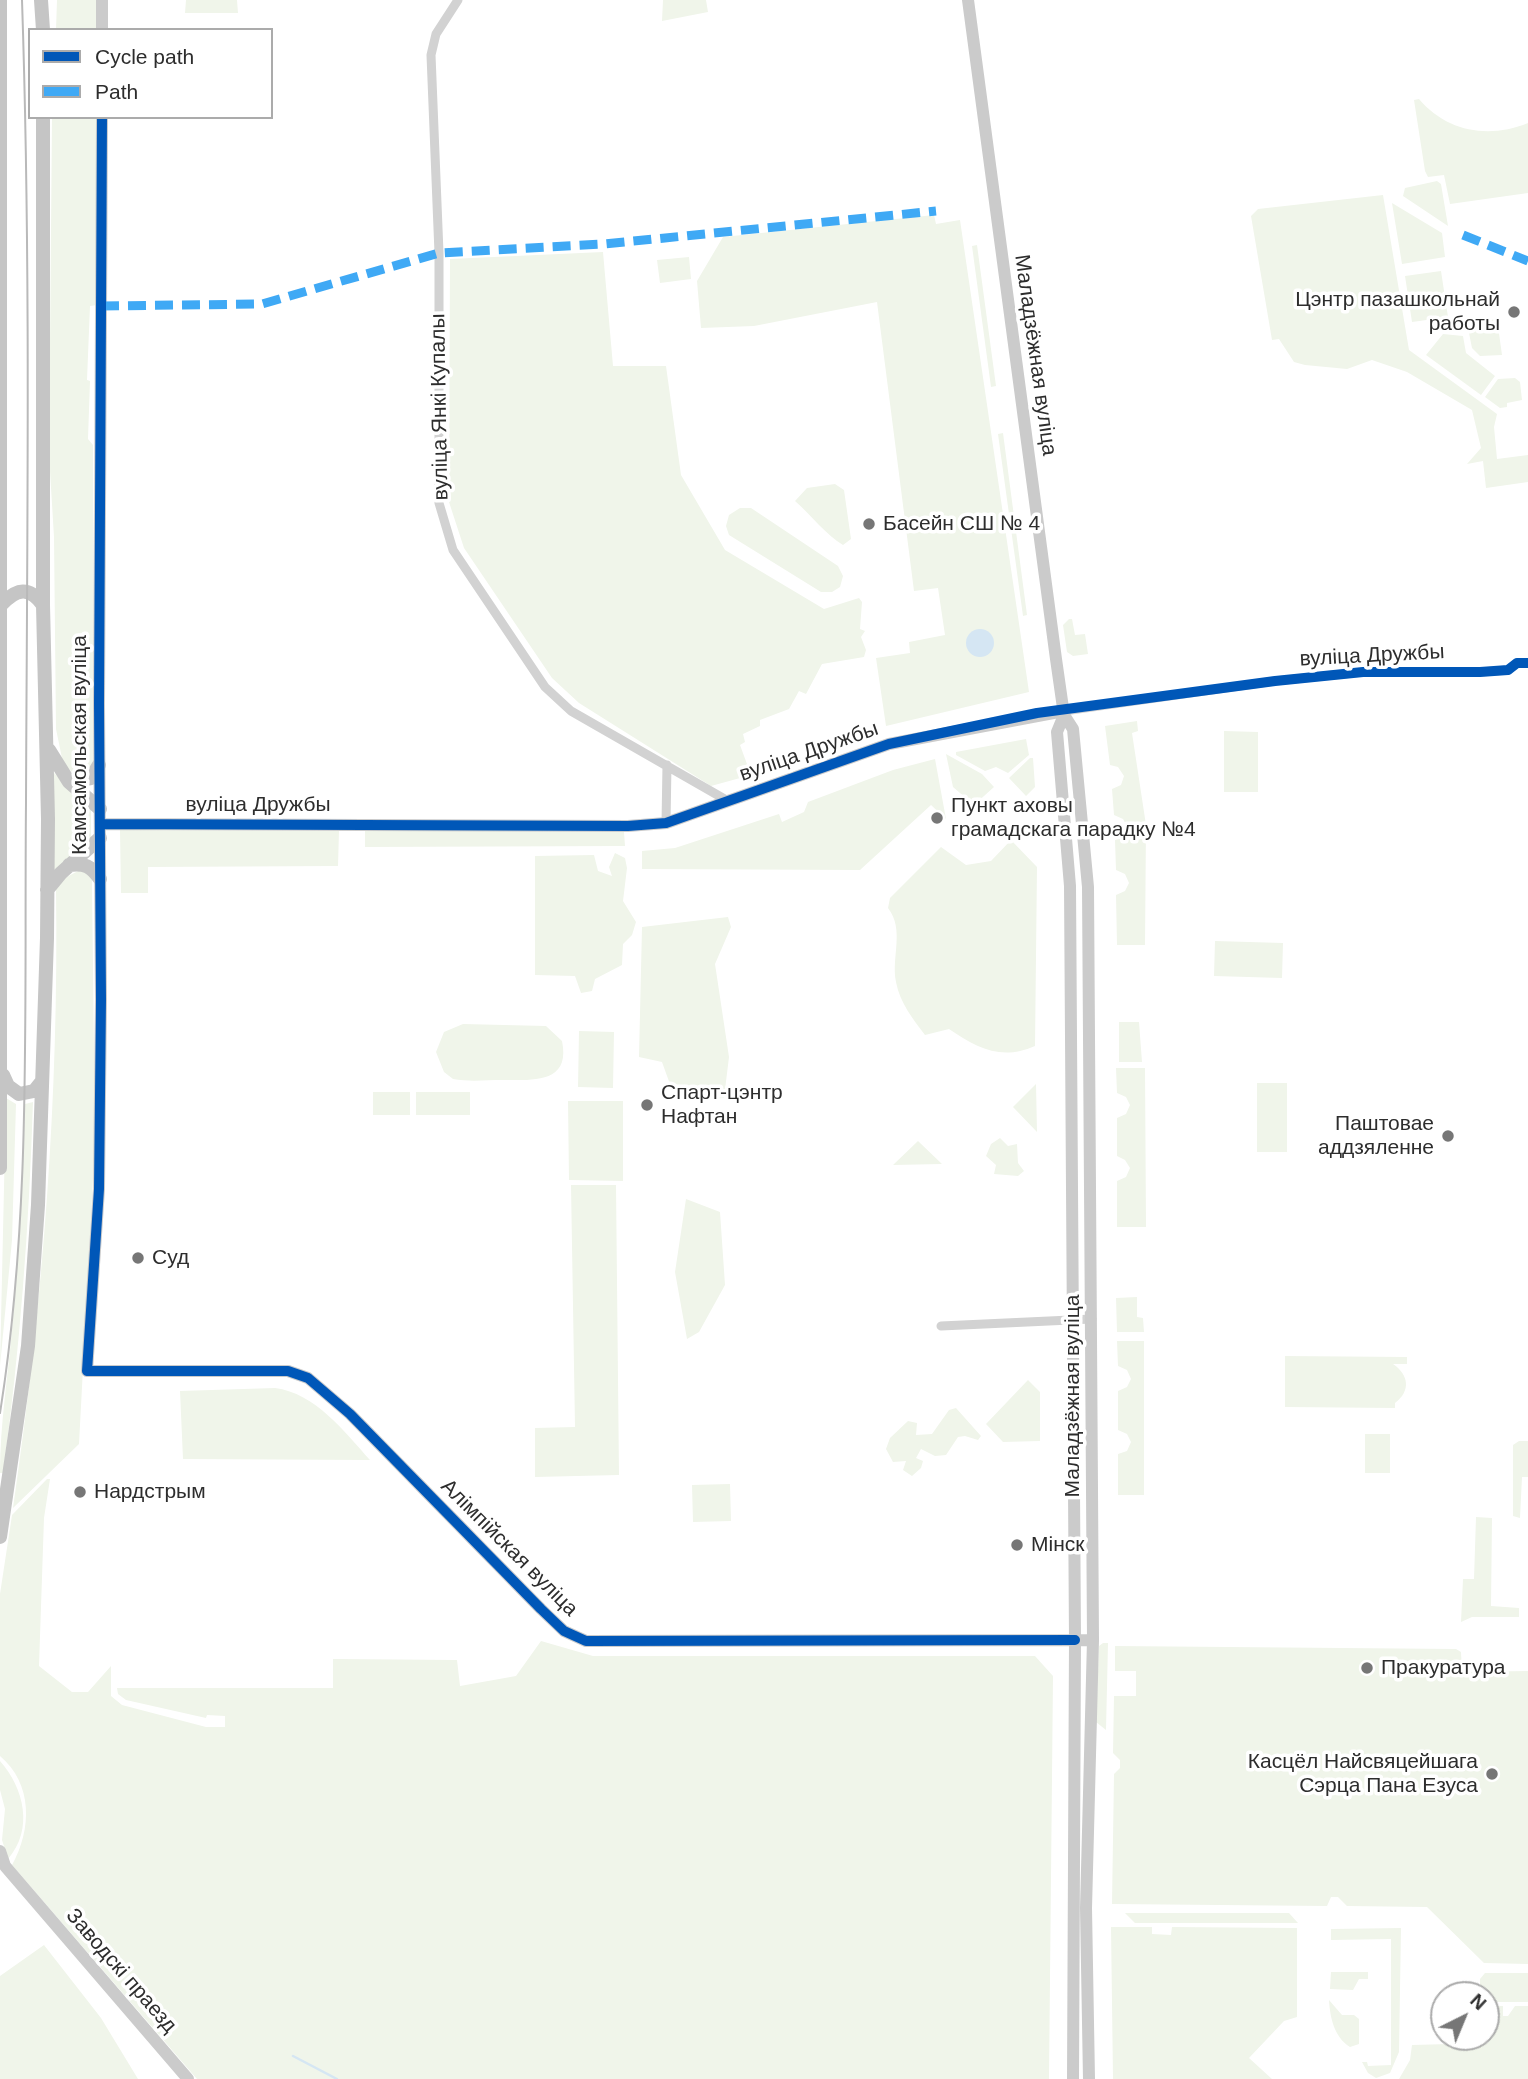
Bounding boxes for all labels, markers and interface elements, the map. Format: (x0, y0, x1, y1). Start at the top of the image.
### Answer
legend (28, 28, 273, 119)
text: Cycle path (95, 45, 194, 68)
text: Path (95, 80, 138, 103)
street label: Маладзёжная вуліца (1008, 253, 1062, 457)
place label: Цэнтр пазашкольнай работы (1295, 287, 1500, 337)
marker: Цэнтр пазашкольнай работы (1506, 304, 1522, 320)
street label: вуліца Янкі Купалы (426, 313, 454, 501)
place label: Басейн СШ № 4 (883, 511, 1040, 537)
marker: Басейн СШ № 4 (861, 516, 877, 532)
street label: Камсамольская вуліца (67, 635, 93, 855)
street label: вуліца Дружбы (1299, 640, 1445, 672)
street label: вуліца Дружбы (736, 716, 882, 788)
street label: вуліца Дружбы (185, 792, 331, 818)
place label: Пункт аховы грамадскага парадку №4 (951, 793, 1196, 843)
marker: Пункт аховы грамадскага парадку №4 (929, 810, 945, 826)
place label: Спарт-цэнтр Нафтан (661, 1080, 783, 1130)
marker: Спарт-цэнтр Нафтан (639, 1097, 655, 1113)
place label: Паштовае аддзяленне (1318, 1111, 1434, 1161)
marker: Паштовае аддзяленне (1440, 1128, 1456, 1144)
place label: Суд (152, 1245, 189, 1271)
marker: Суд (130, 1250, 146, 1266)
street label: Маладзёжная вуліца (1060, 1295, 1086, 1497)
street label: Алімпійская вуліца (435, 1474, 583, 1622)
place label: Нардстрым (94, 1479, 206, 1505)
marker: Нардстрым (72, 1484, 88, 1500)
place label: Мінск (1031, 1532, 1084, 1558)
marker: Мінск (1009, 1537, 1025, 1553)
place label: Пракуратура (1381, 1655, 1506, 1681)
marker: Пракуратура (1359, 1660, 1375, 1676)
place label: Касцёл Найсвяцейшага Сэрца Пана Езуса (1248, 1749, 1478, 1799)
marker: Касцёл Найсвяцейшага Сэрца Пана Езуса (1484, 1766, 1500, 1782)
street label: Заводскі праезд (60, 1904, 182, 2038)
north arrow (1430, 1981, 1500, 2051)
text: N (1466, 1989, 1490, 2014)

